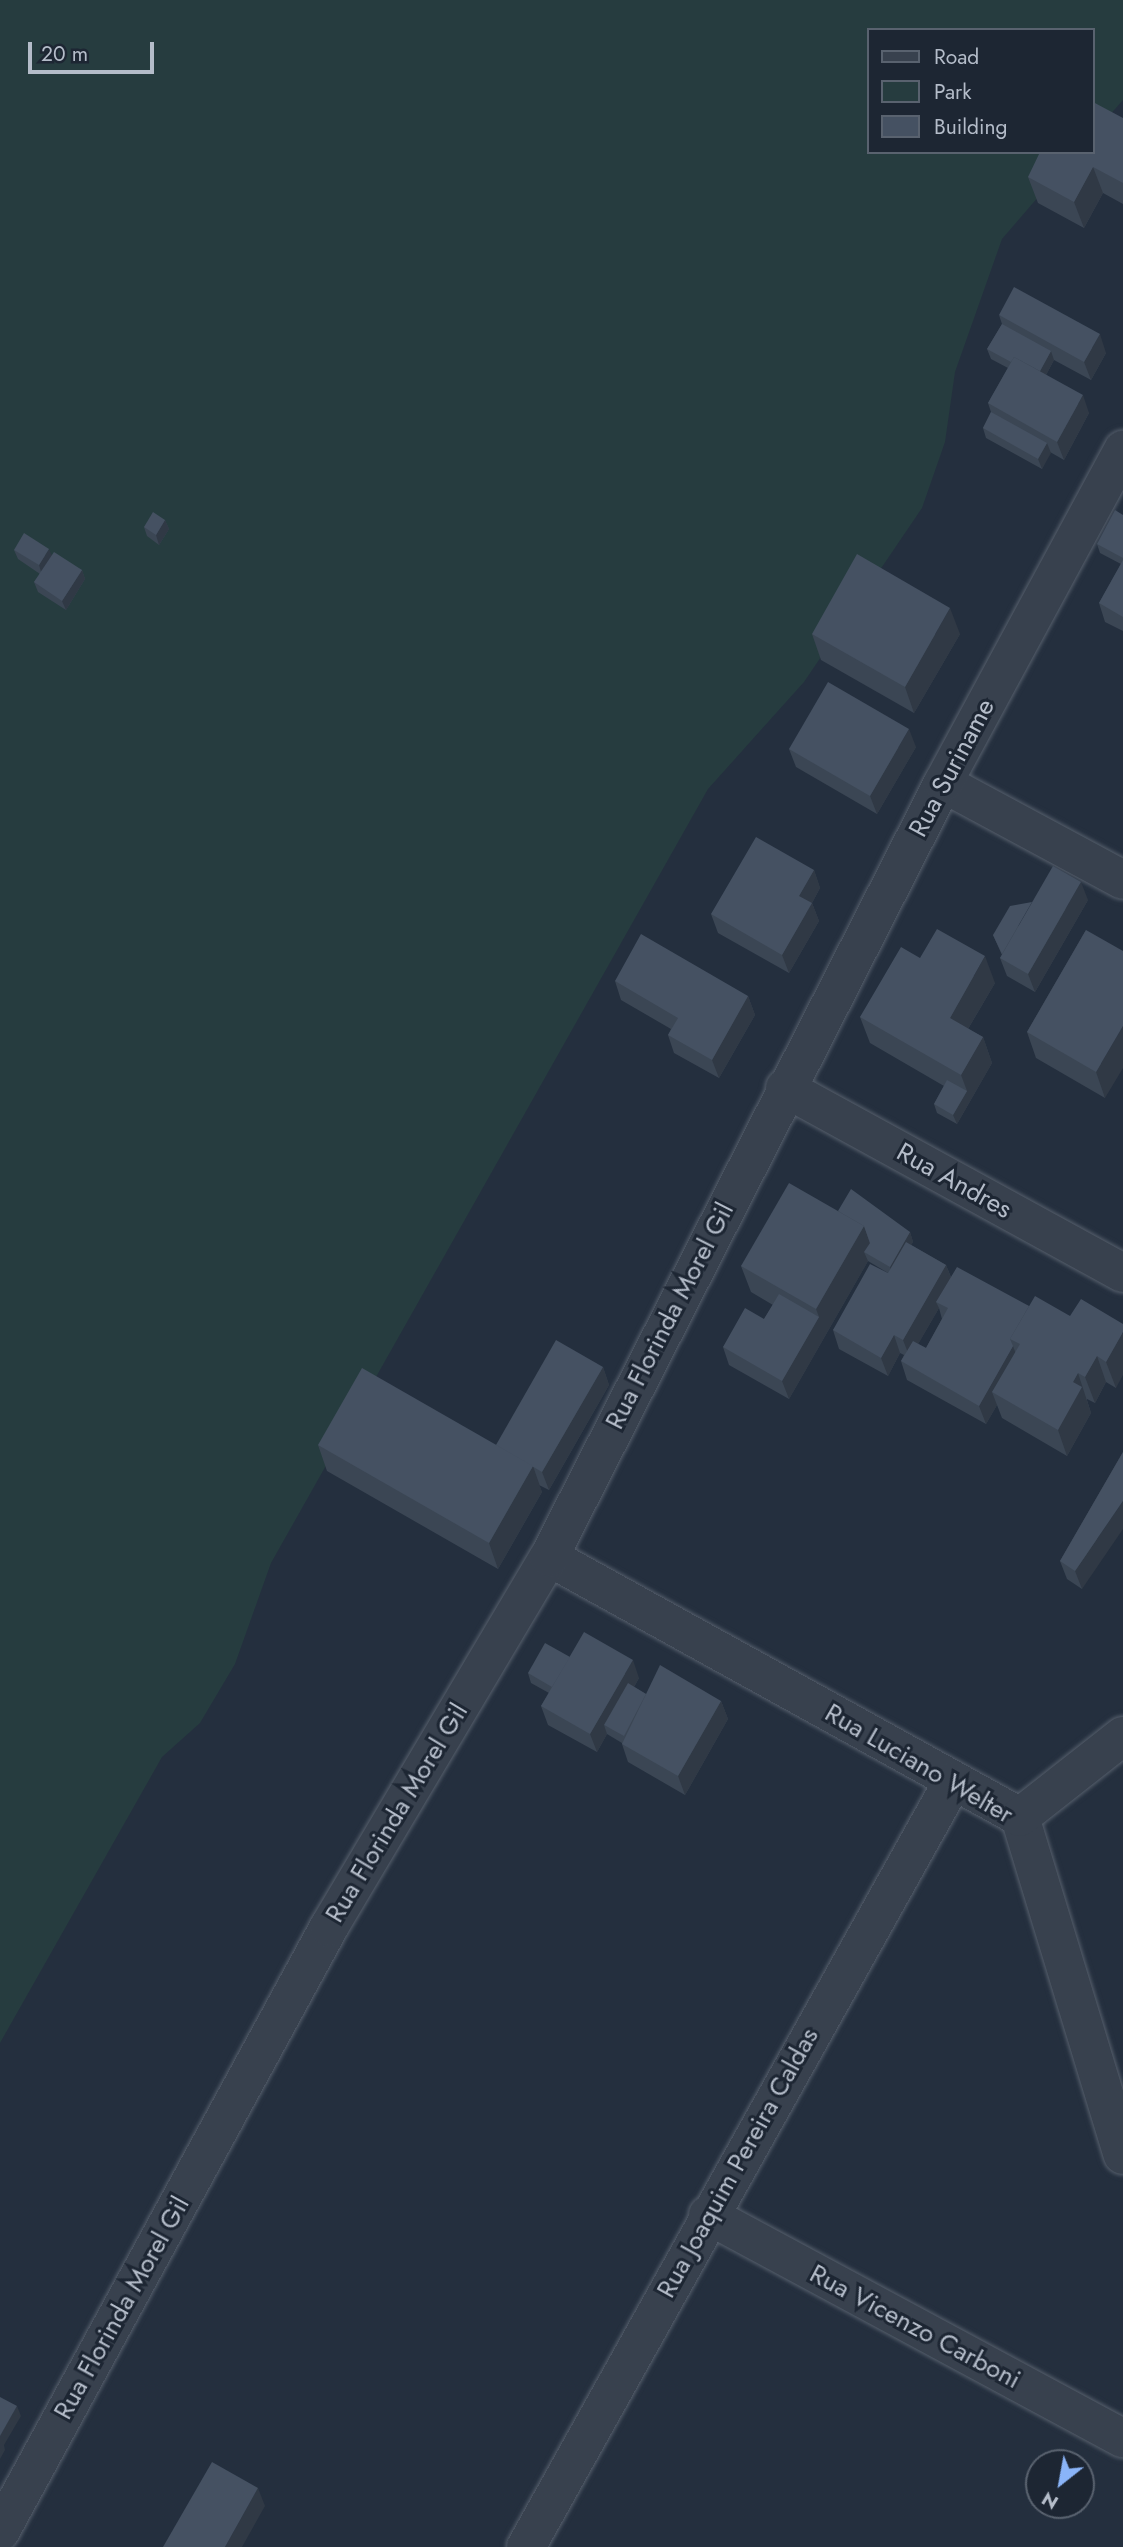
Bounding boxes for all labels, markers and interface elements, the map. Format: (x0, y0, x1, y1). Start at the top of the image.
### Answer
scale bar (32, 28, 158, 72)
legend (867, 28, 1095, 154)
text: 20 m (41, 39, 88, 69)
text: Road (934, 42, 979, 72)
text: Park (934, 77, 971, 107)
text: Building (934, 112, 1007, 142)
street label: Rua Suriname (903, 694, 1001, 842)
street label: Rua Andres (891, 1137, 1017, 1225)
street label: Rua Florinda Morel Gil (599, 1198, 741, 1434)
street label: Rua Luciano Welter (819, 1697, 1019, 1831)
street label: Rua Florinda Morel Gil (319, 1698, 475, 1928)
street label: Rua Joaquim Pereira Caldas (651, 2023, 825, 2303)
street label: Rua Florinda Morel Gil (48, 2191, 196, 2425)
street label: Rua Vicenzo Carboni (804, 2258, 1026, 2396)
north arrow (1025, 2449, 1095, 2519)
text: N (1037, 2485, 1063, 2516)

